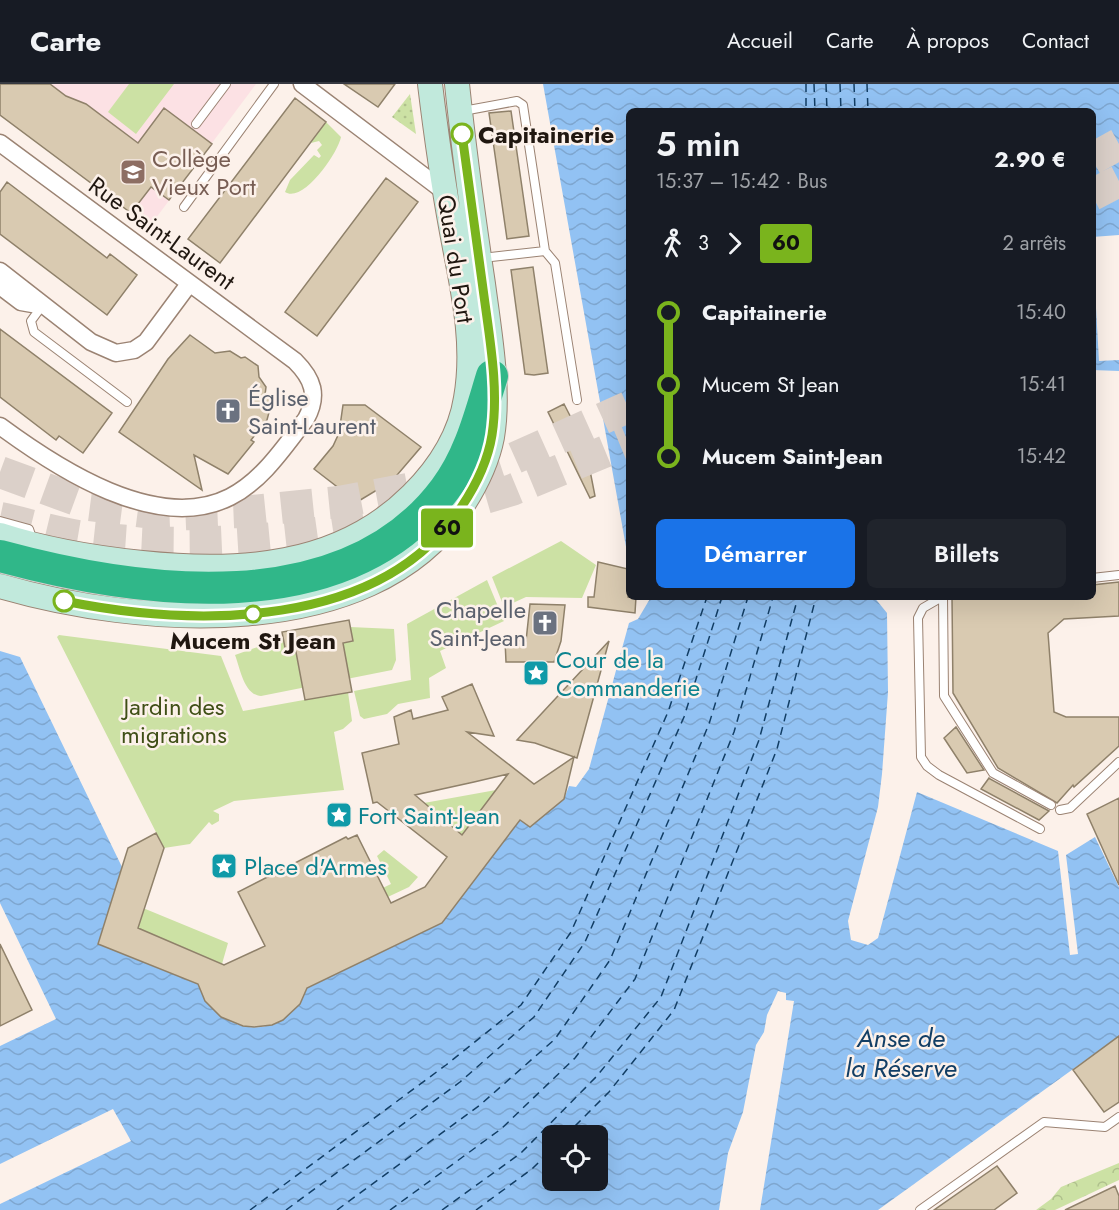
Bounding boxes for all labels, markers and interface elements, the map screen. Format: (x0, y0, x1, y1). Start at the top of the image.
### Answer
text: Carte (30, 21, 101, 62)
text: Accueil (727, 26, 793, 56)
text: Carte (826, 26, 874, 56)
text: À propos (907, 26, 989, 56)
text: Contact (1022, 26, 1089, 56)
place label: Capitainerie (478, 117, 614, 152)
text: 5 min (656, 121, 740, 168)
marker: Capitainerie (451, 123, 473, 145)
place label: Collège Vieux Port (152, 141, 256, 204)
text: 2.90 € (994, 143, 1066, 175)
school or university icon: Collège Vieux Port (118, 157, 148, 187)
text: 15:37 – 15:42 · Bus (656, 167, 827, 196)
street label: Rue Saint-Laurent (82, 168, 243, 298)
street label: Quai du Port (429, 192, 483, 326)
icon: walk (656, 227, 689, 260)
icon: forward (718, 227, 751, 260)
text: 60 (772, 228, 800, 258)
text: 3 (698, 229, 709, 258)
text: 2 arrêts (1002, 229, 1066, 258)
text: Capitainerie (702, 296, 827, 328)
text: 15:40 (1016, 298, 1066, 327)
text: Mucem St Jean (702, 368, 840, 400)
text: 15:41 (1019, 370, 1066, 399)
place label: Église Saint-Laurent (248, 380, 376, 443)
church icon: Église Saint-Laurent (213, 396, 243, 426)
text: Mucem Saint-Jean (702, 440, 883, 472)
text: 15:42 (1017, 442, 1066, 471)
line badge: 60 (420, 508, 474, 548)
text: 60 (433, 513, 461, 543)
button: Démarrer (656, 519, 855, 588)
button: Billets (867, 519, 1066, 588)
unlabelled marker (53, 590, 75, 612)
place label: Chapelle Saint-Jean (429, 592, 526, 655)
marker: Mucem St Jean (244, 605, 262, 623)
church icon: Chapelle Saint-Jean (530, 608, 560, 638)
place label: Mucem St Jean (170, 623, 336, 658)
place label: Cour de la Commanderie (556, 642, 700, 705)
place icon: Cour de la Commanderie (521, 658, 551, 688)
park label: Jardin des migrations (121, 689, 227, 752)
place label: Fort Saint-Jean (358, 798, 500, 833)
place icon: Fort Saint-Jean (324, 800, 354, 830)
place label: Place d'Armes (244, 849, 387, 884)
place icon: Place d'Armes (209, 851, 239, 881)
water label: Anse de la Réserve (845, 1019, 957, 1087)
map controls (542, 1125, 608, 1191)
button: locate (542, 1125, 608, 1191)

